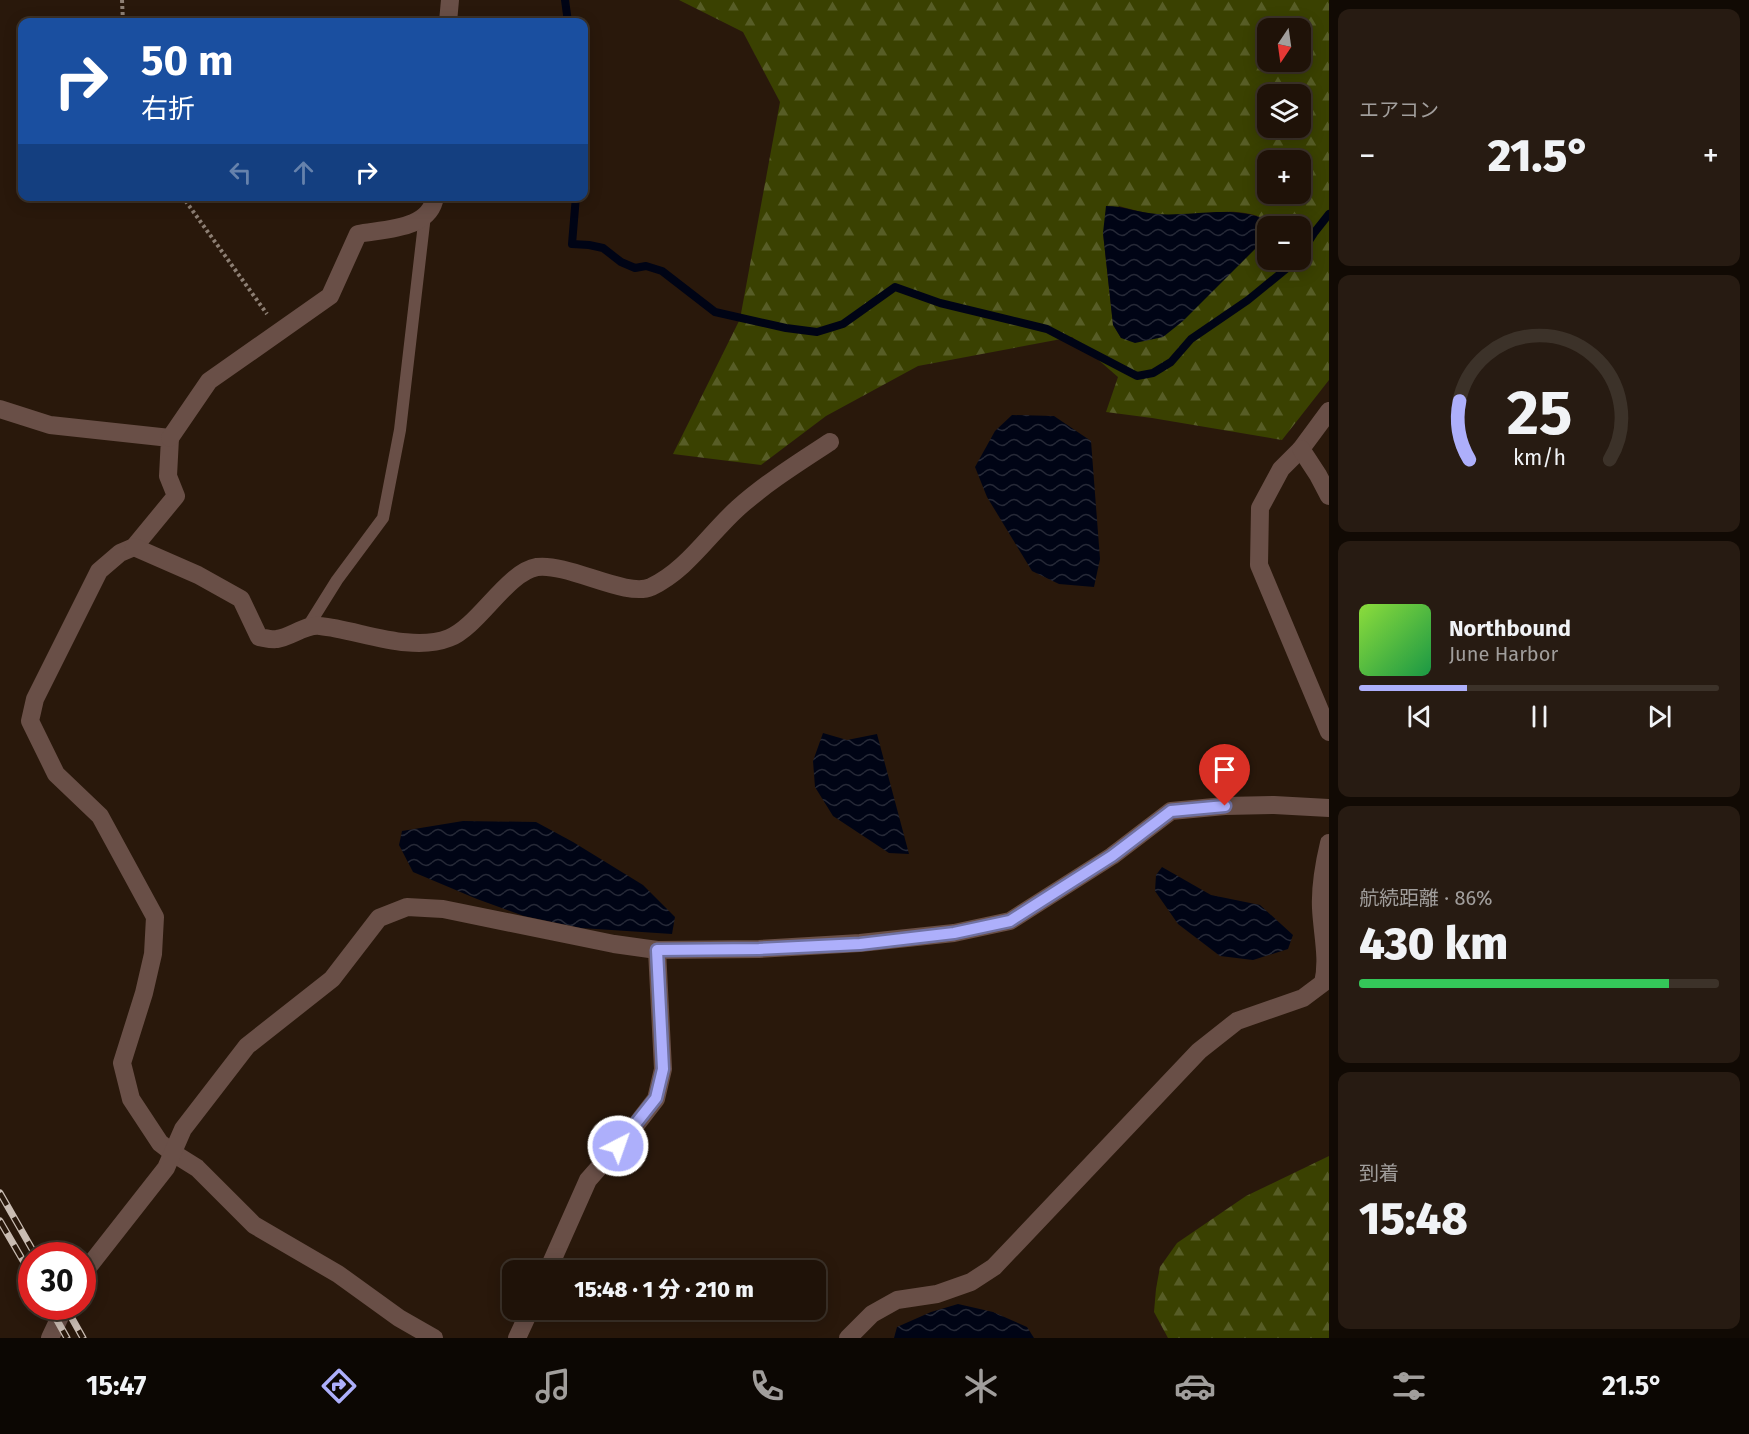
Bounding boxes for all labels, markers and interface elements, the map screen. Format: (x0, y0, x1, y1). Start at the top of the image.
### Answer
north arrow (1257, 18, 1311, 72)
map controls (1257, 18, 1311, 270)
text: 50 m (141, 36, 234, 86)
icon: right (42, 42, 120, 120)
button: layers (1257, 84, 1311, 138)
text: 右折 (141, 93, 195, 125)
text: エアコン (1359, 98, 1439, 122)
text: 21.5° (1488, 129, 1590, 183)
text: − (1359, 136, 1376, 176)
text: + (1703, 136, 1719, 176)
button: + (1257, 150, 1311, 204)
icon: left (224, 156, 257, 189)
icon: ahead (287, 156, 320, 189)
icon: right (350, 156, 383, 189)
button: − (1257, 216, 1311, 270)
text: 25 (1506, 376, 1572, 451)
text: km/h (1512, 446, 1566, 472)
text: Northbound (1449, 615, 1571, 642)
text: June Harbor (1449, 642, 1558, 666)
icon: previous (1403, 700, 1436, 733)
icon: pause (1523, 700, 1556, 733)
icon: next (1643, 700, 1676, 733)
pin (1199, 744, 1250, 806)
icon: arrive (1208, 753, 1241, 786)
text: 航続距離 · 86% (1359, 886, 1493, 910)
text: 430 km (1359, 917, 1508, 971)
position arrow (586, 1114, 650, 1178)
text: 到着 (1359, 1161, 1399, 1185)
text: 15:48 (1359, 1192, 1468, 1246)
speed limit sign: 30 (18, 1242, 96, 1320)
text: 15:48 · 1 分 · 210 m (574, 1276, 754, 1303)
icon: directions (318, 1365, 360, 1407)
icon: music (532, 1365, 574, 1407)
icon: phone (746, 1365, 788, 1407)
icon: climate (960, 1365, 1002, 1407)
icon: car (1174, 1365, 1216, 1407)
icon: filters (1388, 1365, 1430, 1407)
text: 15:47 (86, 1370, 146, 1402)
text: 21.5° (1602, 1370, 1663, 1402)

